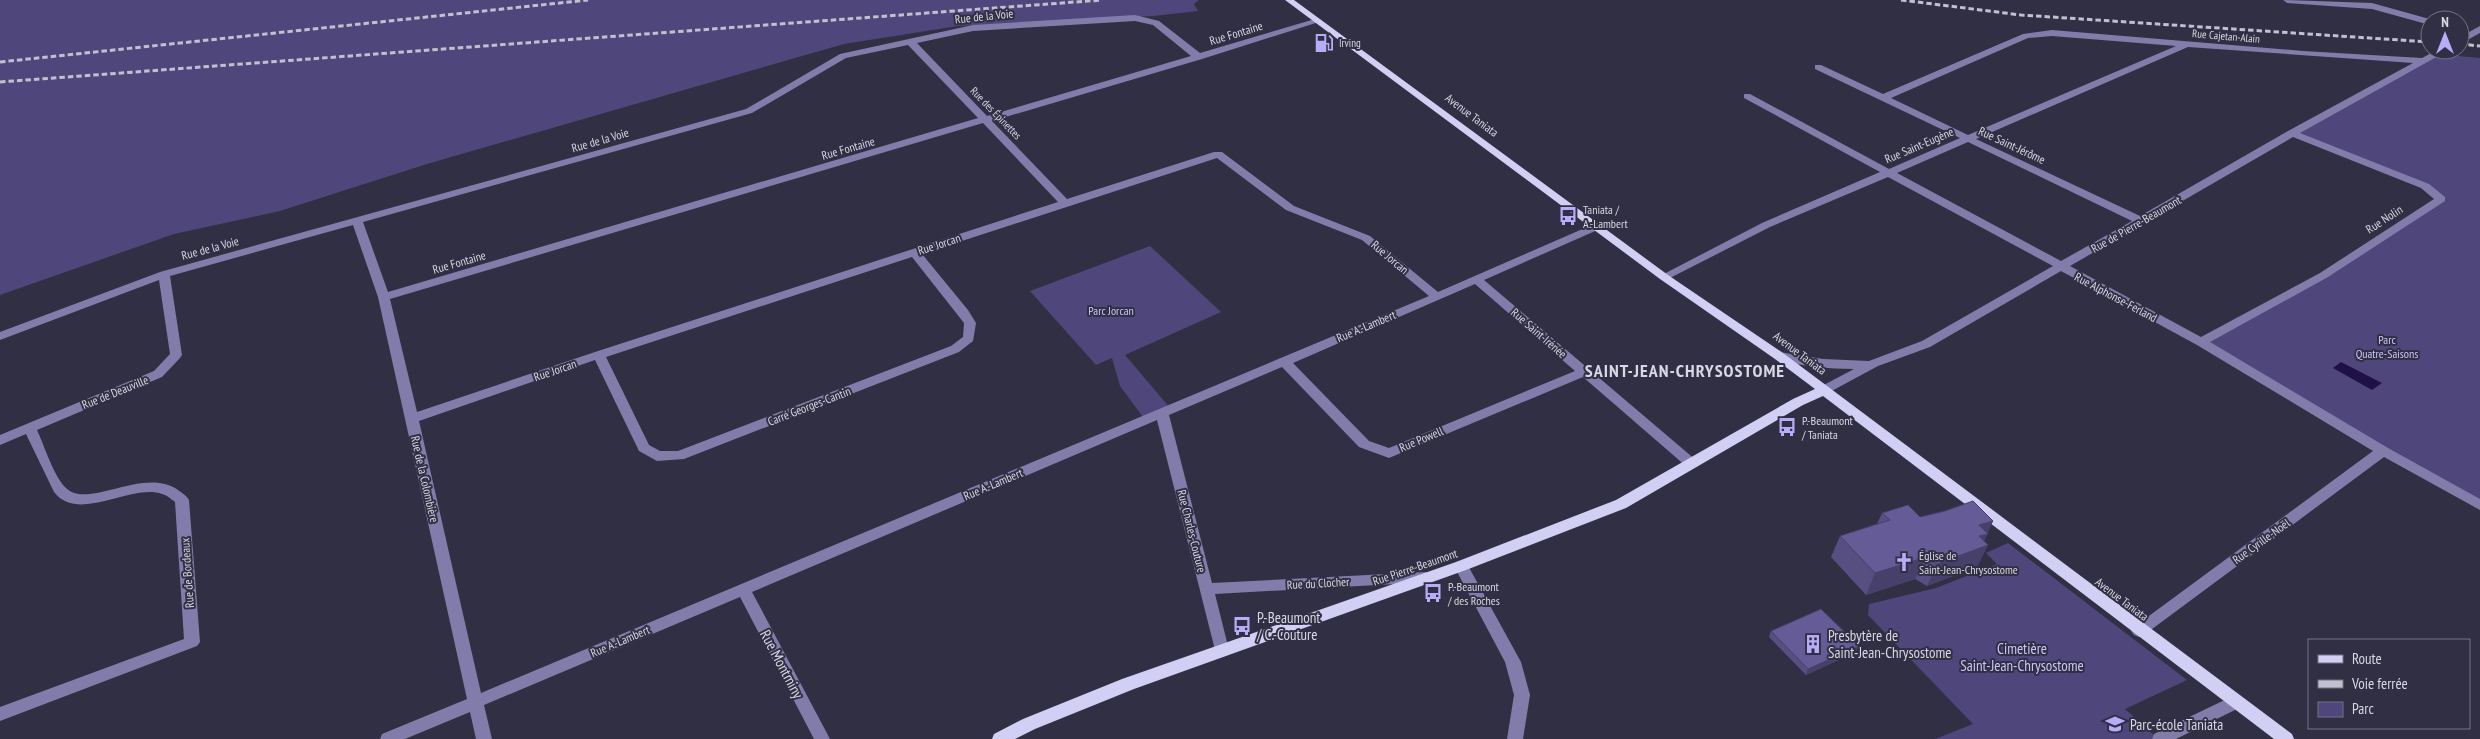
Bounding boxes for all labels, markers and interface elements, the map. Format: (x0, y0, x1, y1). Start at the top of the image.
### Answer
street label: Rue de la Voie (954, 5, 1014, 27)
north arrow (2420, 10, 2470, 60)
text: N (2441, 13, 2449, 31)
street label: Rue Fontaine (1208, 18, 1264, 48)
street label: Rue Cajetan-Alain (2192, 26, 2261, 46)
fuel station icon: Irving (1313, 32, 1335, 54)
place label: Irving (1339, 36, 1361, 50)
street label: Rue des Épinettes (967, 84, 1025, 142)
street label: Avenue Taniata (1443, 90, 1502, 140)
street label: Rue Saint-Jérôme (1976, 123, 2048, 167)
street label: Rue Saint-Eugène (1882, 124, 1956, 166)
street label: Rue de la Voie (570, 125, 630, 155)
street label: Rue Fontaine (820, 133, 876, 163)
street label: Rue de Pierre-Beaumont (2088, 192, 2184, 256)
place label: Taniata / A.-Lambert (1583, 202, 1629, 231)
street label: Rue Nolin (2363, 202, 2405, 236)
bus stop icon: Taniata / A.-Lambert (1557, 205, 1579, 227)
street label: Rue Jorcan (916, 230, 962, 258)
street label: Rue de la Voie (180, 233, 240, 263)
street label: Rue Jorcan (1368, 237, 1412, 277)
street label: Rue Fontaine (431, 247, 487, 277)
street label: Rue Alphonse-Ferland (2072, 269, 2160, 325)
park label: Parc Jorcan (1088, 303, 1134, 318)
street label: Rue Saint-Irénée (1508, 305, 1570, 361)
street label: Rue A.-Lambert (1334, 307, 1399, 345)
street label: Avenue Taniata (1771, 328, 1830, 378)
park label: Parc Quatre-Saisons (2356, 332, 2418, 361)
street label: Rue Jorcan (532, 356, 578, 384)
district label: SAINT-JEAN-CHRYSOSTOME (1585, 359, 1785, 382)
street label: Rue de Deauville (80, 372, 150, 412)
street label: Carré Georges-Cantin (765, 383, 853, 429)
place label: P.-Beaumont / Taniata (1801, 413, 1853, 442)
bus stop icon: P.-Beaumont / Taniata (1776, 416, 1798, 438)
street label: Rue Powell (1397, 423, 1445, 455)
street label: Rue de la Colombière (408, 434, 442, 524)
street label: Rue A.-Lambert (961, 465, 1026, 503)
street label: Rue Charles-Couture (1174, 488, 1210, 574)
street label: Rue Cyrille-Noël (2229, 515, 2293, 567)
street label: Rue de Bordeaux (177, 537, 197, 609)
street label: Rue Pierre-Beaumont (1371, 545, 1460, 589)
place label: Église de Saint-Jean-Chrysostome (1919, 548, 2018, 577)
church icon: Église de Saint-Jean-Chrysostome (1893, 551, 1915, 573)
street label: Rue du Clocher (1286, 574, 1350, 592)
street label: Avenue Taniata (2093, 574, 2152, 624)
place label: P.-Beaumont / des Roches (1447, 579, 1500, 608)
bus stop icon: P.-Beaumont / des Roches (1422, 582, 1444, 604)
place label: P.-Beaumont / C.-Couture (1256, 608, 1320, 644)
bus stop icon: P.-Beaumont / C.-Couture (1231, 615, 1253, 637)
street label: Rue A.-Lambert (588, 622, 653, 660)
street label: Rue Montminy (756, 626, 808, 702)
place label: Presbytère de Saint-Jean-Chrysostome (1828, 626, 1951, 662)
building icon: Presbytère de Saint-Jean-Chrysostome (1802, 633, 1824, 655)
park label: Cimetière Saint-Jean-Chrysostome (1960, 639, 2084, 675)
legend (2308, 639, 2470, 729)
text: Route (2352, 649, 2382, 668)
text: Voie ferrée (2351, 674, 2408, 693)
text: Parc (2352, 699, 2374, 718)
school or university icon: Parc-école Taniata (2104, 713, 2126, 735)
place label: Parc-école Taniata (2130, 715, 2223, 734)

